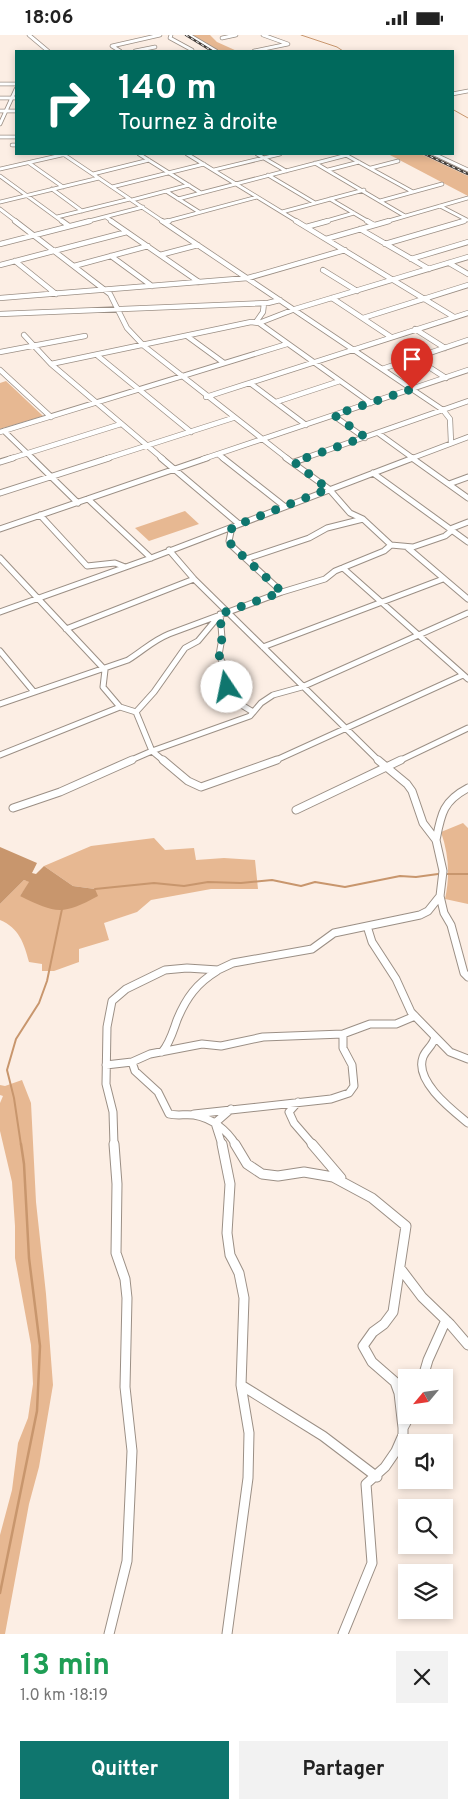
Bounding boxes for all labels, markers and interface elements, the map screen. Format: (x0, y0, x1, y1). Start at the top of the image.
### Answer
text: 18:06 (25, 6, 73, 30)
text: 140 m (118, 67, 217, 111)
icon: right (35, 70, 100, 135)
text: Tournez à droite (118, 110, 278, 137)
pin (391, 338, 433, 389)
icon: arrive (398, 345, 426, 373)
position arrow (200, 660, 252, 712)
north arrow (398, 1369, 452, 1424)
map controls (398, 1369, 453, 1619)
button: sound (398, 1434, 453, 1489)
button: search (398, 1499, 453, 1554)
button: layers (398, 1564, 453, 1619)
text: 13 min (20, 1648, 110, 1685)
button: close (396, 1651, 448, 1703)
text: 1.0 km · 18:19 (20, 1686, 108, 1706)
button: Quitter (20, 1741, 229, 1799)
button: Partager (239, 1741, 448, 1799)

